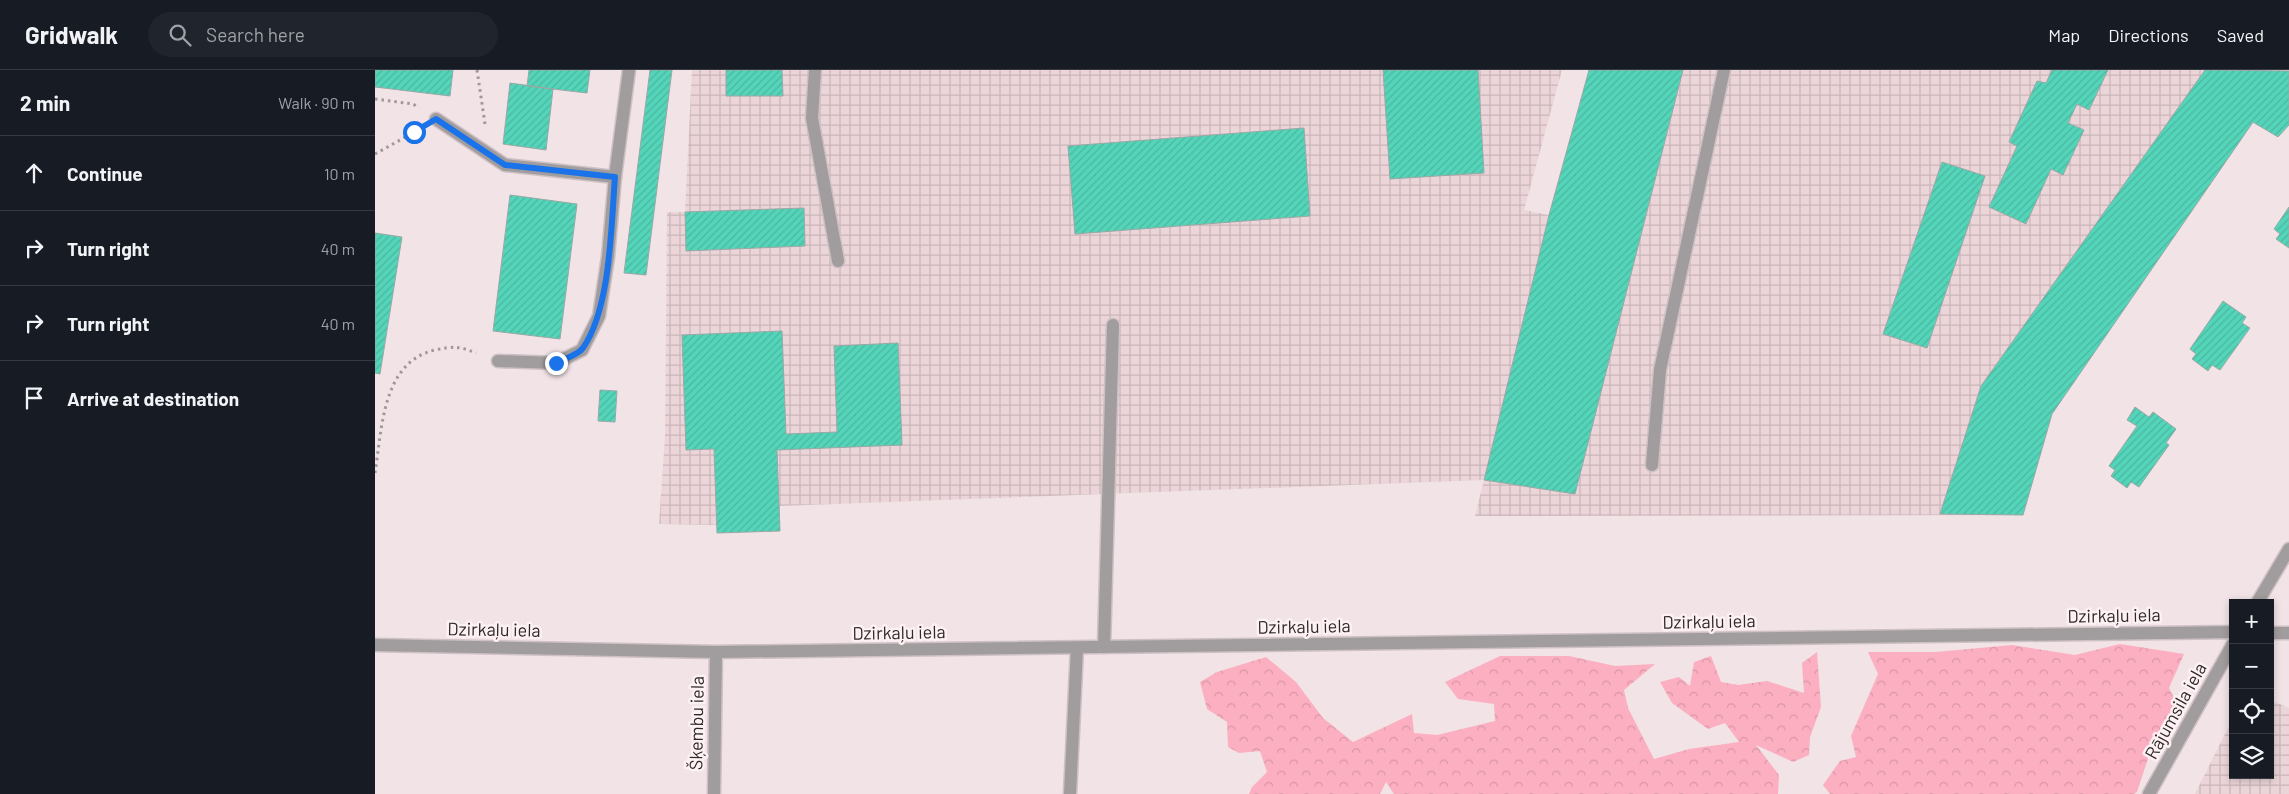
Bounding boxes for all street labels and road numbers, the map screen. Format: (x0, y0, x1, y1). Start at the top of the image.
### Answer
street label: Dzirkaļu iela (2067, 603, 2161, 627)
street label: Dzirkaļu iela (1662, 609, 1756, 633)
street label: Dzirkaļu iela (1257, 614, 1351, 638)
street label: Dzirkaļu iela (447, 617, 541, 641)
street label: Dzirkaļu iela (852, 620, 946, 644)
street label: Rājumsila iela (2140, 658, 2211, 763)
street label: Šķembu iela (684, 676, 708, 770)

